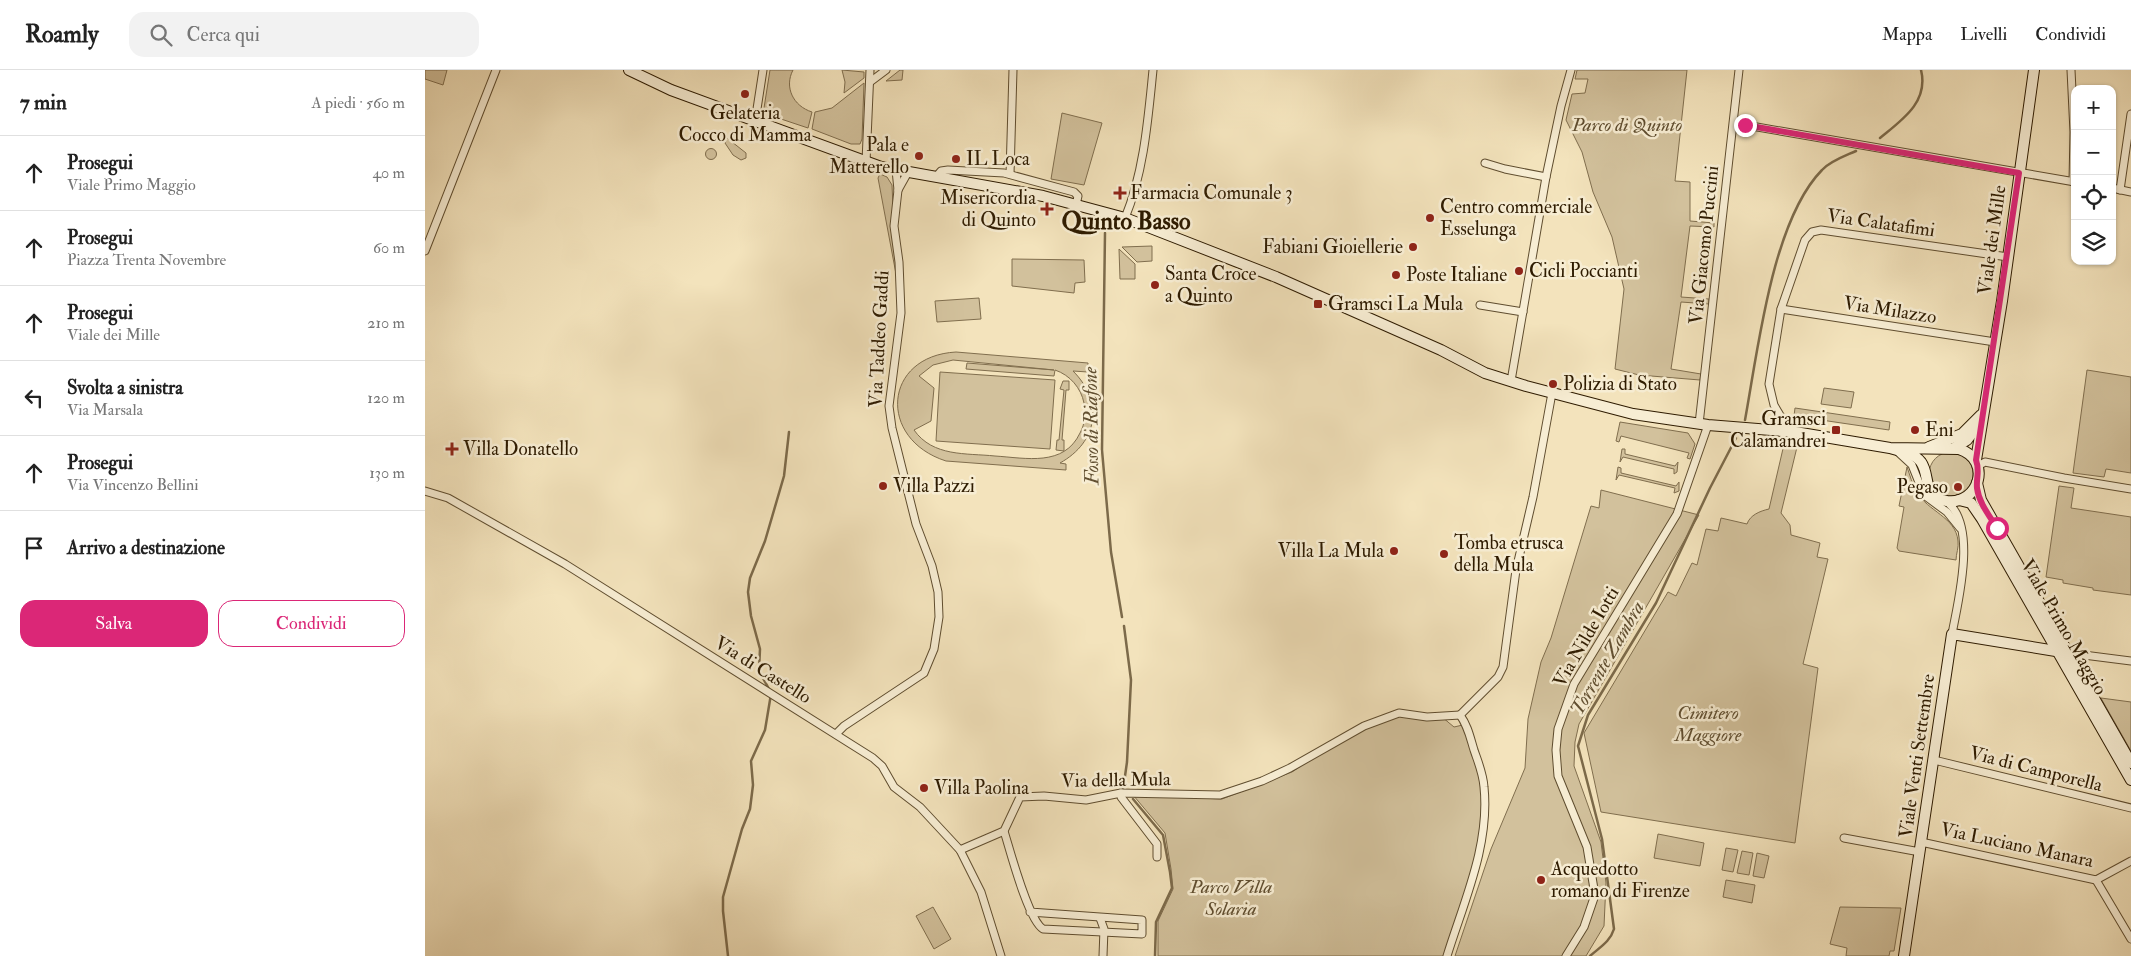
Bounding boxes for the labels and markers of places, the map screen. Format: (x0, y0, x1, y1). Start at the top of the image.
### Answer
marker: Gelateria Cocco di Mamma (739, 88, 751, 100)
place label: Gelateria Cocco di Mamma (678, 101, 812, 147)
place label: Pala e Matterello (829, 133, 909, 179)
place label: IL Loca (966, 147, 1030, 171)
marker: Pala e Matterello (913, 150, 925, 162)
marker: IL Loca (950, 153, 962, 165)
place label: Farmacia Comunale 3 (1130, 181, 1292, 205)
place label: Misericordia di Quinto (940, 186, 1036, 232)
marker: Farmacia Comunale 3 (1114, 187, 1126, 199)
place label: Centro commerciale Esselunga (1440, 195, 1592, 241)
marker: Misericordia di Quinto (1040, 202, 1054, 216)
marker: Centro commerciale Esselunga (1424, 212, 1436, 224)
place label: Fabiani Gioiellerie (1262, 235, 1403, 259)
marker: Fabiani Gioiellerie (1407, 241, 1419, 253)
place label: Cicli Poccianti (1529, 259, 1638, 283)
place label: Santa Croce a Quinto (1165, 262, 1257, 308)
place label: Poste Italiane (1406, 263, 1507, 287)
marker: Cicli Poccianti (1513, 265, 1525, 277)
marker: Poste Italiane (1390, 269, 1402, 281)
marker: Santa Croce a Quinto (1149, 279, 1161, 291)
place label: Gramsci La Mula (1328, 292, 1463, 316)
marker: Gramsci La Mula (1312, 298, 1324, 310)
place label: Polizia di Stato (1563, 372, 1677, 396)
marker: Polizia di Stato (1547, 378, 1559, 390)
place label: Gramsci Calamandrei (1730, 407, 1826, 453)
place label: Eni (1925, 418, 1954, 442)
marker: Gramsci Calamandrei (1830, 424, 1842, 436)
marker: Eni (1909, 424, 1921, 436)
place label: Villa Donatello (463, 437, 578, 461)
marker: Villa Donatello (445, 442, 459, 456)
place label: Villa Pazzi (893, 474, 975, 498)
place label: Pegaso (1897, 475, 1948, 499)
marker: Villa Pazzi (877, 480, 889, 492)
marker: Pegaso (1952, 481, 1964, 493)
place label: Tomba etrusca della Mula (1454, 531, 1564, 577)
place label: Villa La Mula (1278, 539, 1384, 563)
marker: Villa La Mula (1388, 545, 1400, 557)
marker: Tomba etrusca della Mula (1438, 548, 1450, 560)
place label: Villa Paolina (934, 776, 1029, 800)
marker: Villa Paolina (918, 782, 930, 794)
place label: Acquedotto romano di Firenze (1550, 857, 1690, 903)
marker: Acquedotto romano di Firenze (1535, 874, 1547, 886)

